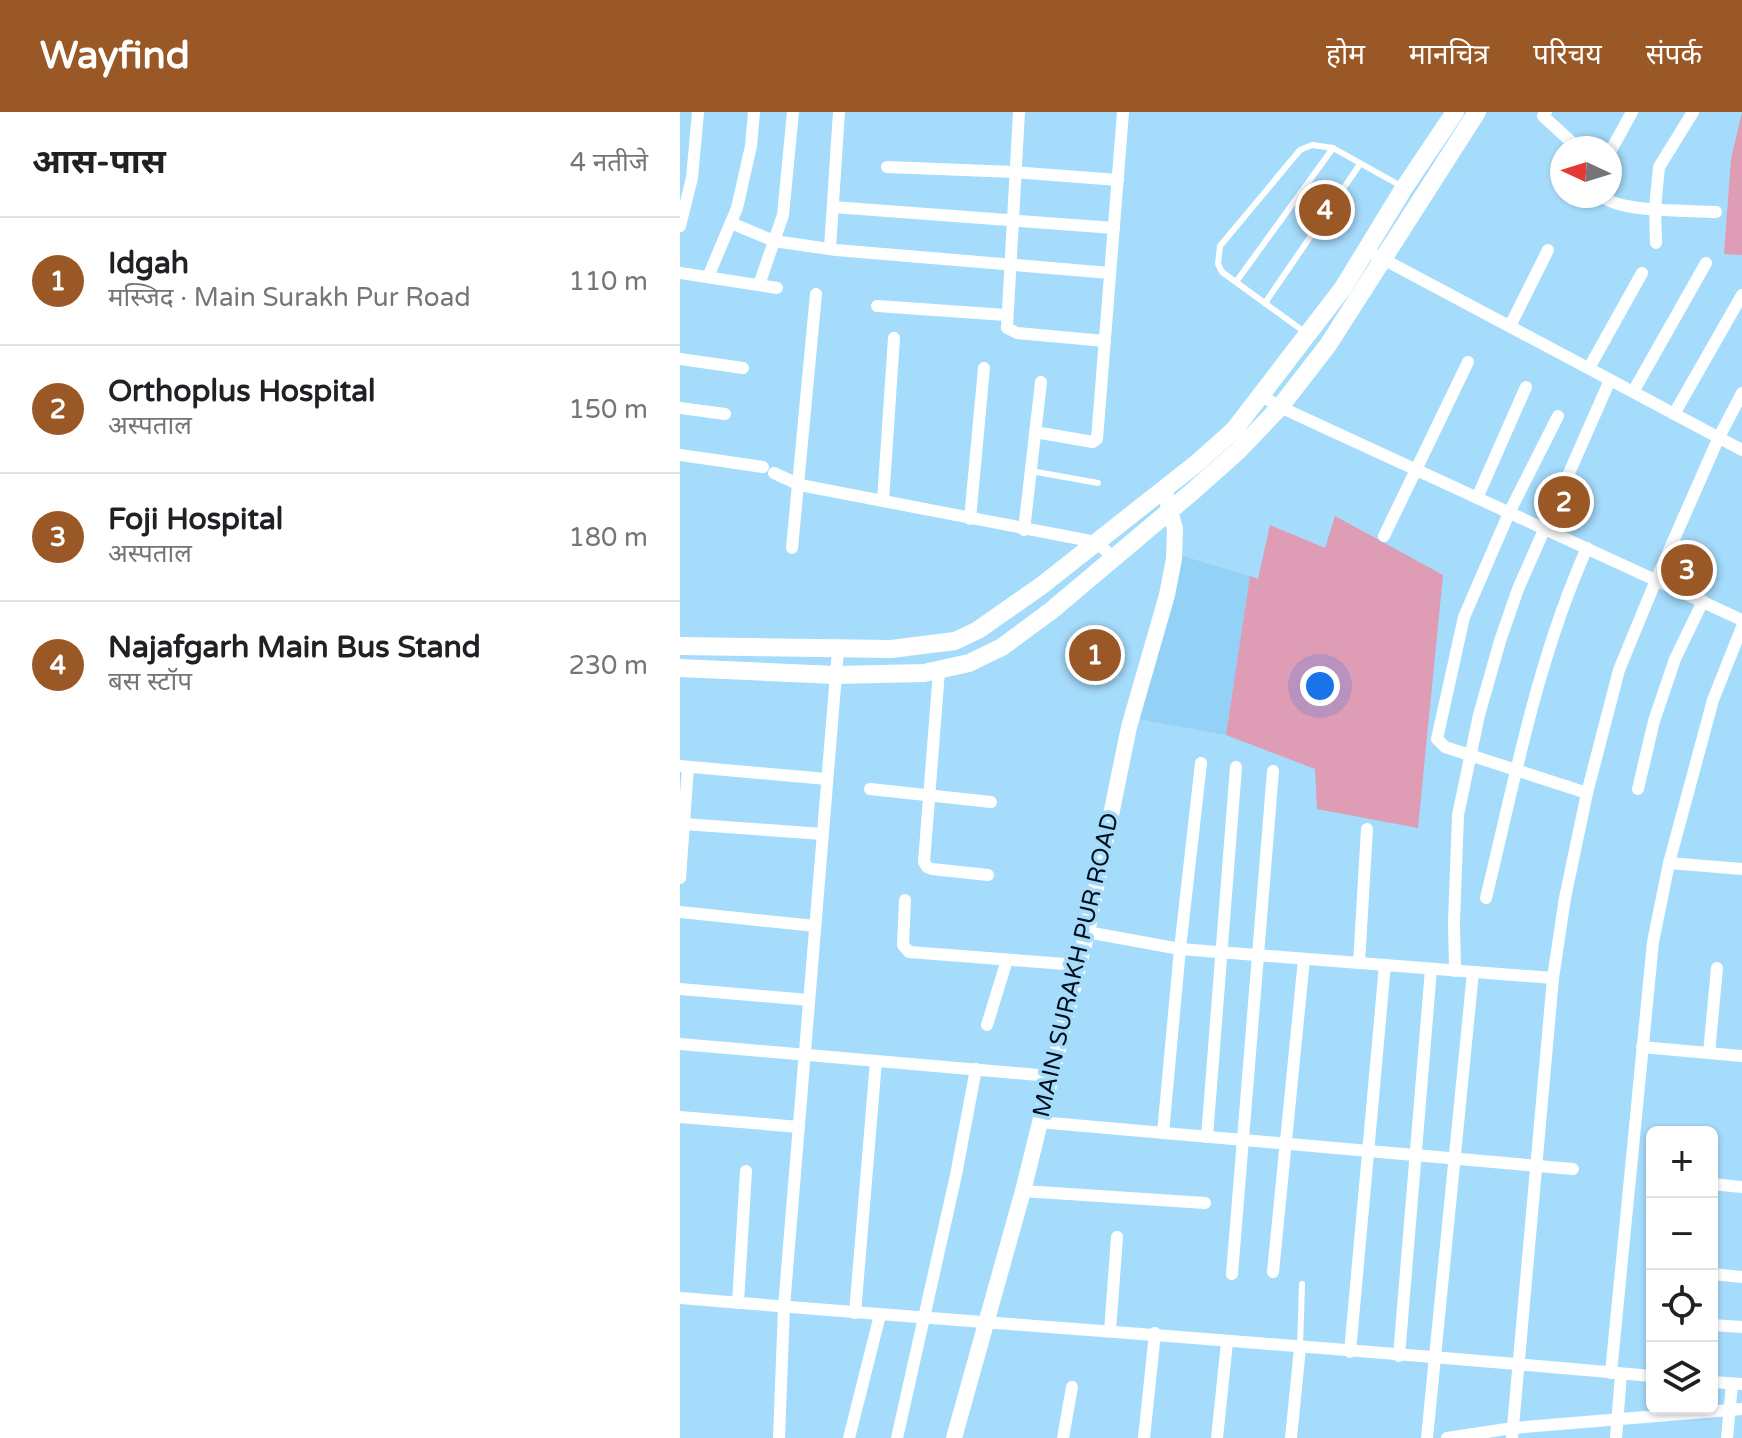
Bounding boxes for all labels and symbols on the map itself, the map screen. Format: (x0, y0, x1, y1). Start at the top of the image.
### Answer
north arrow (1550, 136, 1622, 208)
pin: 4 (1299, 180, 1351, 240)
pin: 2 (1538, 472, 1590, 532)
pin: 3 (1661, 540, 1713, 600)
pin: 1 (1069, 625, 1121, 685)
your location (1300, 666, 1340, 706)
street label: MAIN SURAKH PUR ROAD (1027, 810, 1125, 1120)

